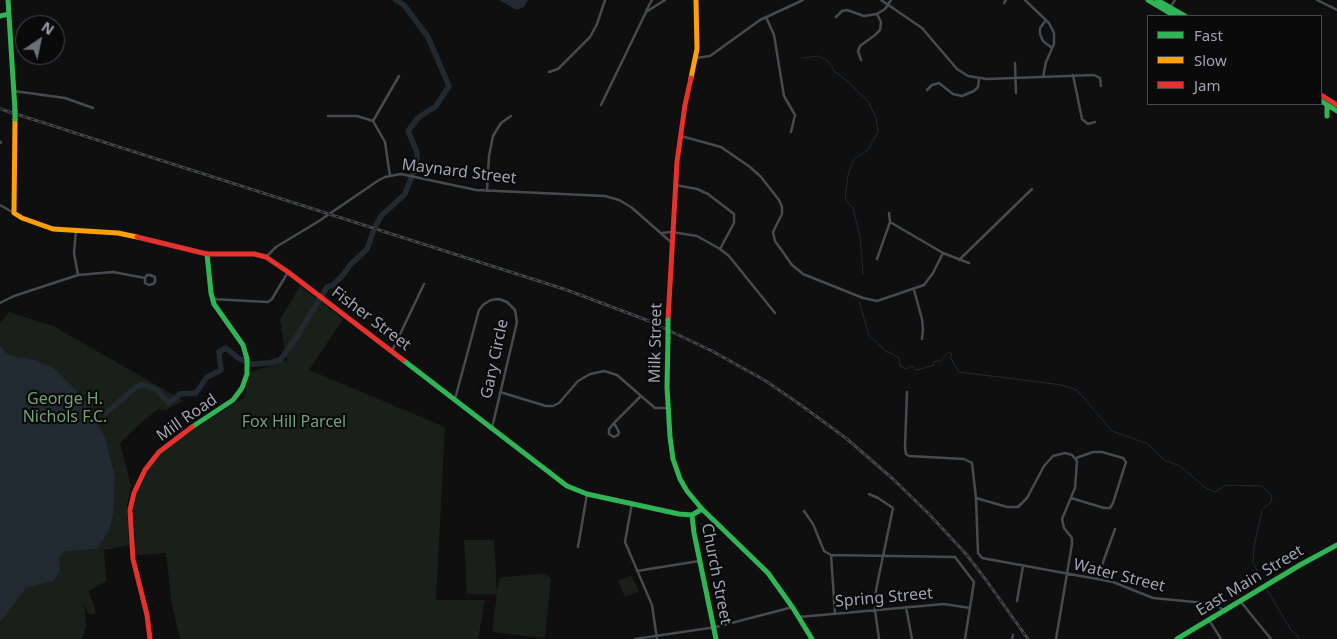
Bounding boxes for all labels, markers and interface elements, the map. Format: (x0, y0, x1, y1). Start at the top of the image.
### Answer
north arrow (15, 15, 65, 65)
legend (1147, 15, 1322, 105)
text: N (38, 17, 58, 39)
text: Fast (1194, 25, 1223, 45)
text: Slow (1194, 50, 1227, 70)
text: Jam (1194, 75, 1221, 95)
street label: Maynard Street (401, 155, 517, 189)
street label: Fisher Street (328, 283, 414, 355)
street label: Milk Street (646, 303, 666, 383)
street label: Gary Circle (477, 317, 513, 401)
park label: George H. Nichols F.C. (23, 389, 107, 427)
street label: Mill Road (153, 390, 221, 446)
park label: Fox Hill Parcel (242, 412, 346, 432)
street label: Church Street (697, 522, 735, 626)
street label: East Main Street (1193, 541, 1307, 621)
street label: Water Street (1071, 555, 1167, 597)
street label: Spring Street (834, 584, 934, 612)

